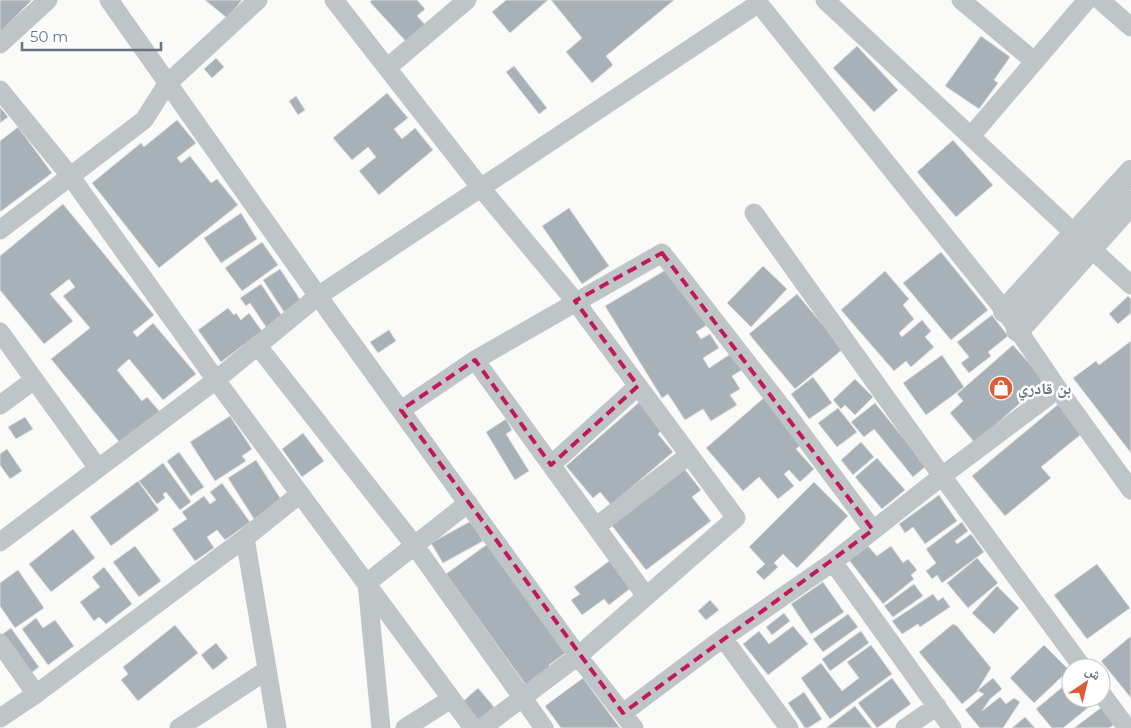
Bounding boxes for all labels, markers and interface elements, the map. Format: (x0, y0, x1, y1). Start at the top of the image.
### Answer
scale bar (22, 20, 161, 52)
text: 50 m (30, 27, 68, 46)
shop icon: بن قادري (988, 375, 1014, 401)
place label: بن قادري (1018, 379, 1071, 401)
north arrow (1061, 658, 1111, 708)
text: ش (1082, 661, 1105, 684)

